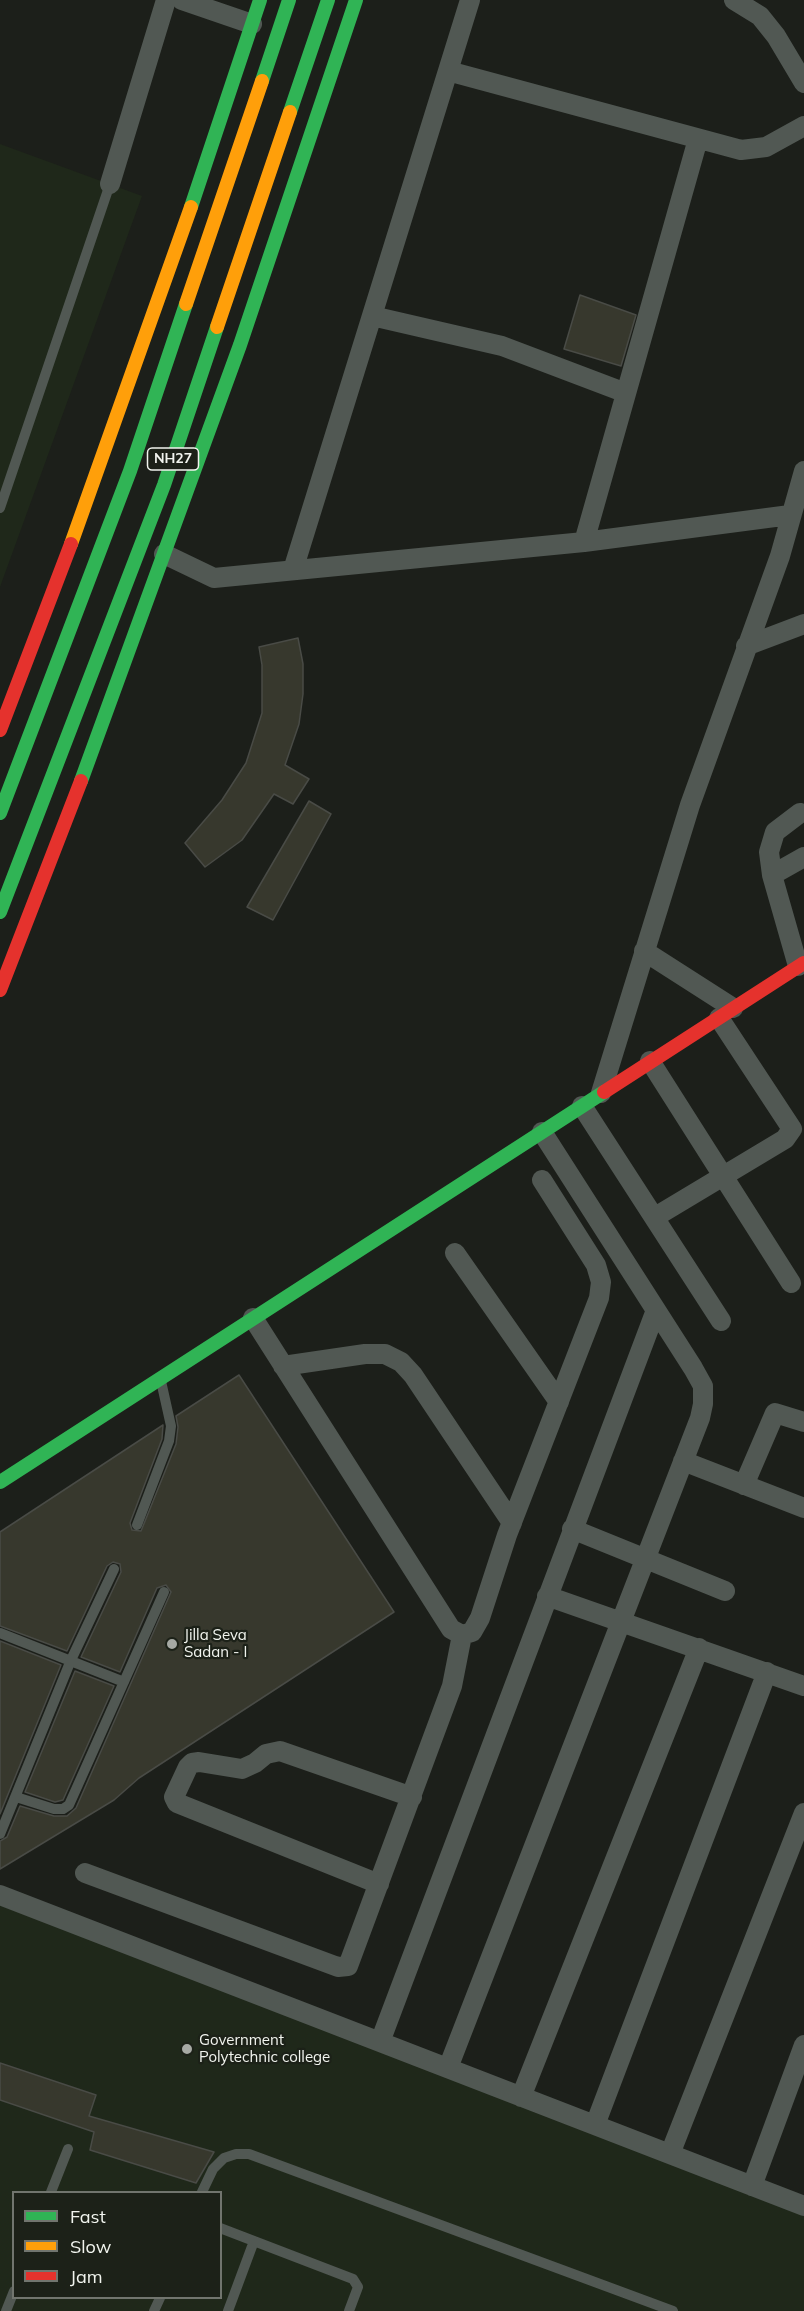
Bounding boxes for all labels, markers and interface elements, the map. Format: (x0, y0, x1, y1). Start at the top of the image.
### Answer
road number: NH27 (148, 448, 198, 470)
place label: Jilla Seva Sadan - I (184, 1626, 247, 1661)
marker: Jilla Seva Sadan - I (165, 1637, 179, 1651)
place label: Government Polytechnic college (199, 2031, 330, 2066)
marker: Government Polytechnic college (180, 2042, 194, 2056)
legend (12, 2191, 222, 2299)
text: Fast (70, 2205, 106, 2228)
text: Slow (70, 2235, 111, 2258)
text: Jam (70, 2265, 103, 2288)

